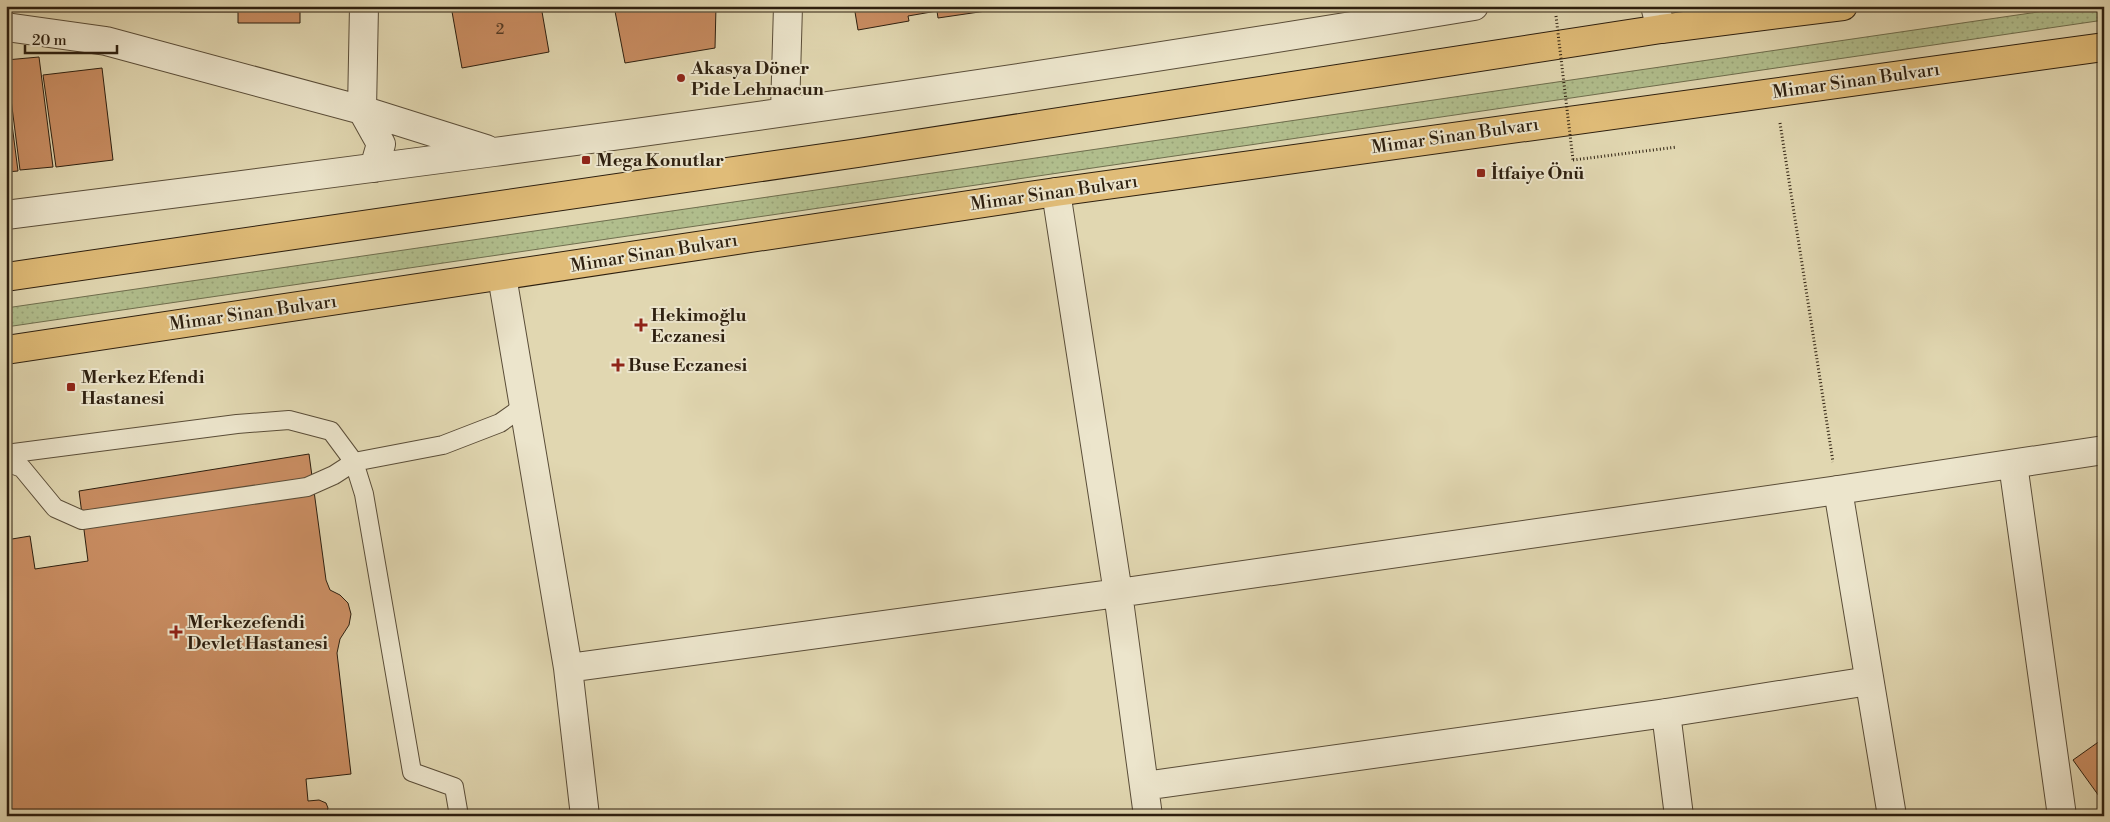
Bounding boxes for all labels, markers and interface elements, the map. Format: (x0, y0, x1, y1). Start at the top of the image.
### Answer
house number: 2 (496, 20, 504, 39)
scale bar (25, 22, 118, 54)
text: 20 m (32, 31, 67, 50)
place label: Akasya Döner Pide Lehmacun (690, 57, 824, 101)
street label: Mimar Sinan Bulvarı (1771, 58, 1941, 104)
marker: Akasya Döner Pide Lehmacun (675, 72, 687, 84)
street label: Mimar Sinan Bulvarı (1370, 113, 1540, 159)
place label: Mega Konutlar (596, 149, 724, 172)
marker: Mega Konutlar (580, 154, 592, 166)
place label: İtfaiye Önü (1491, 162, 1584, 185)
marker: İtfaiye Önü (1475, 167, 1487, 179)
street label: Mimar Sinan Bulvarı (969, 170, 1139, 216)
street label: Mimar Sinan Bulvarı (569, 228, 739, 278)
street label: Mimar Sinan Bulvarı (168, 290, 338, 336)
place label: Hekimoğlu Eczanesi (651, 304, 747, 348)
marker: Hekimoğlu Eczanesi (635, 319, 647, 331)
place label: Buse Eczanesi (628, 354, 747, 377)
marker: Buse Eczanesi (612, 359, 624, 371)
place label: Merkez Efendi Hastanesi (81, 366, 205, 410)
marker: Merkez Efendi Hastanesi (65, 381, 77, 393)
place label: Merkezefendi Devlet Hastanesi (187, 611, 328, 655)
marker: Merkezefendi Devlet Hastanesi (169, 625, 183, 639)

